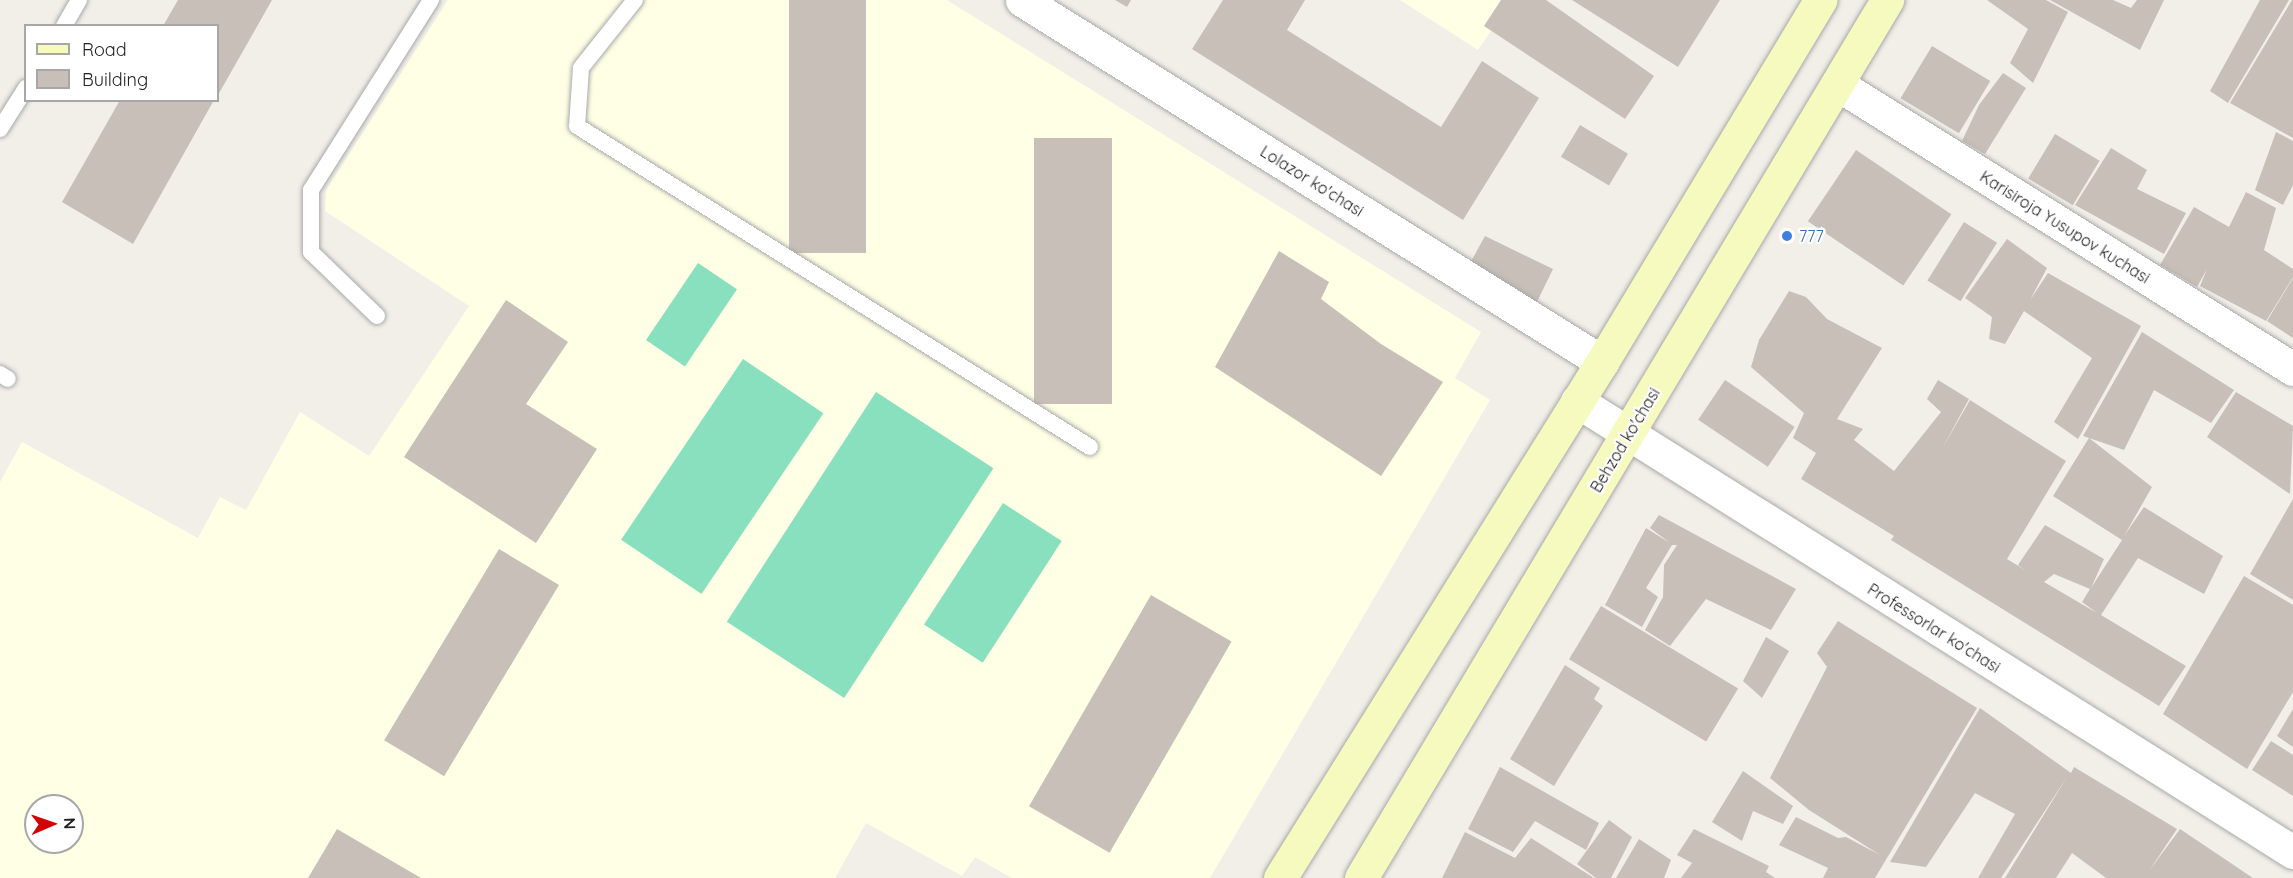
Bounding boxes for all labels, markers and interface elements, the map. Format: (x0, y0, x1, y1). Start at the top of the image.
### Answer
legend (24, 24, 219, 102)
text: Road (82, 38, 127, 61)
text: Building (82, 68, 148, 91)
street label: Lolazor ko'chasi (1257, 142, 1367, 220)
street label: Karisiroja Yusupov kuchasi (1976, 167, 2154, 287)
place label: 777 (1799, 226, 1824, 246)
marker: 777 (1780, 229, 1794, 243)
street label: Behzod ko'chasi (1586, 384, 1664, 496)
street label: Professorlar ko'chasi (1864, 579, 2004, 677)
north arrow (24, 794, 84, 854)
text: N (60, 817, 80, 830)

